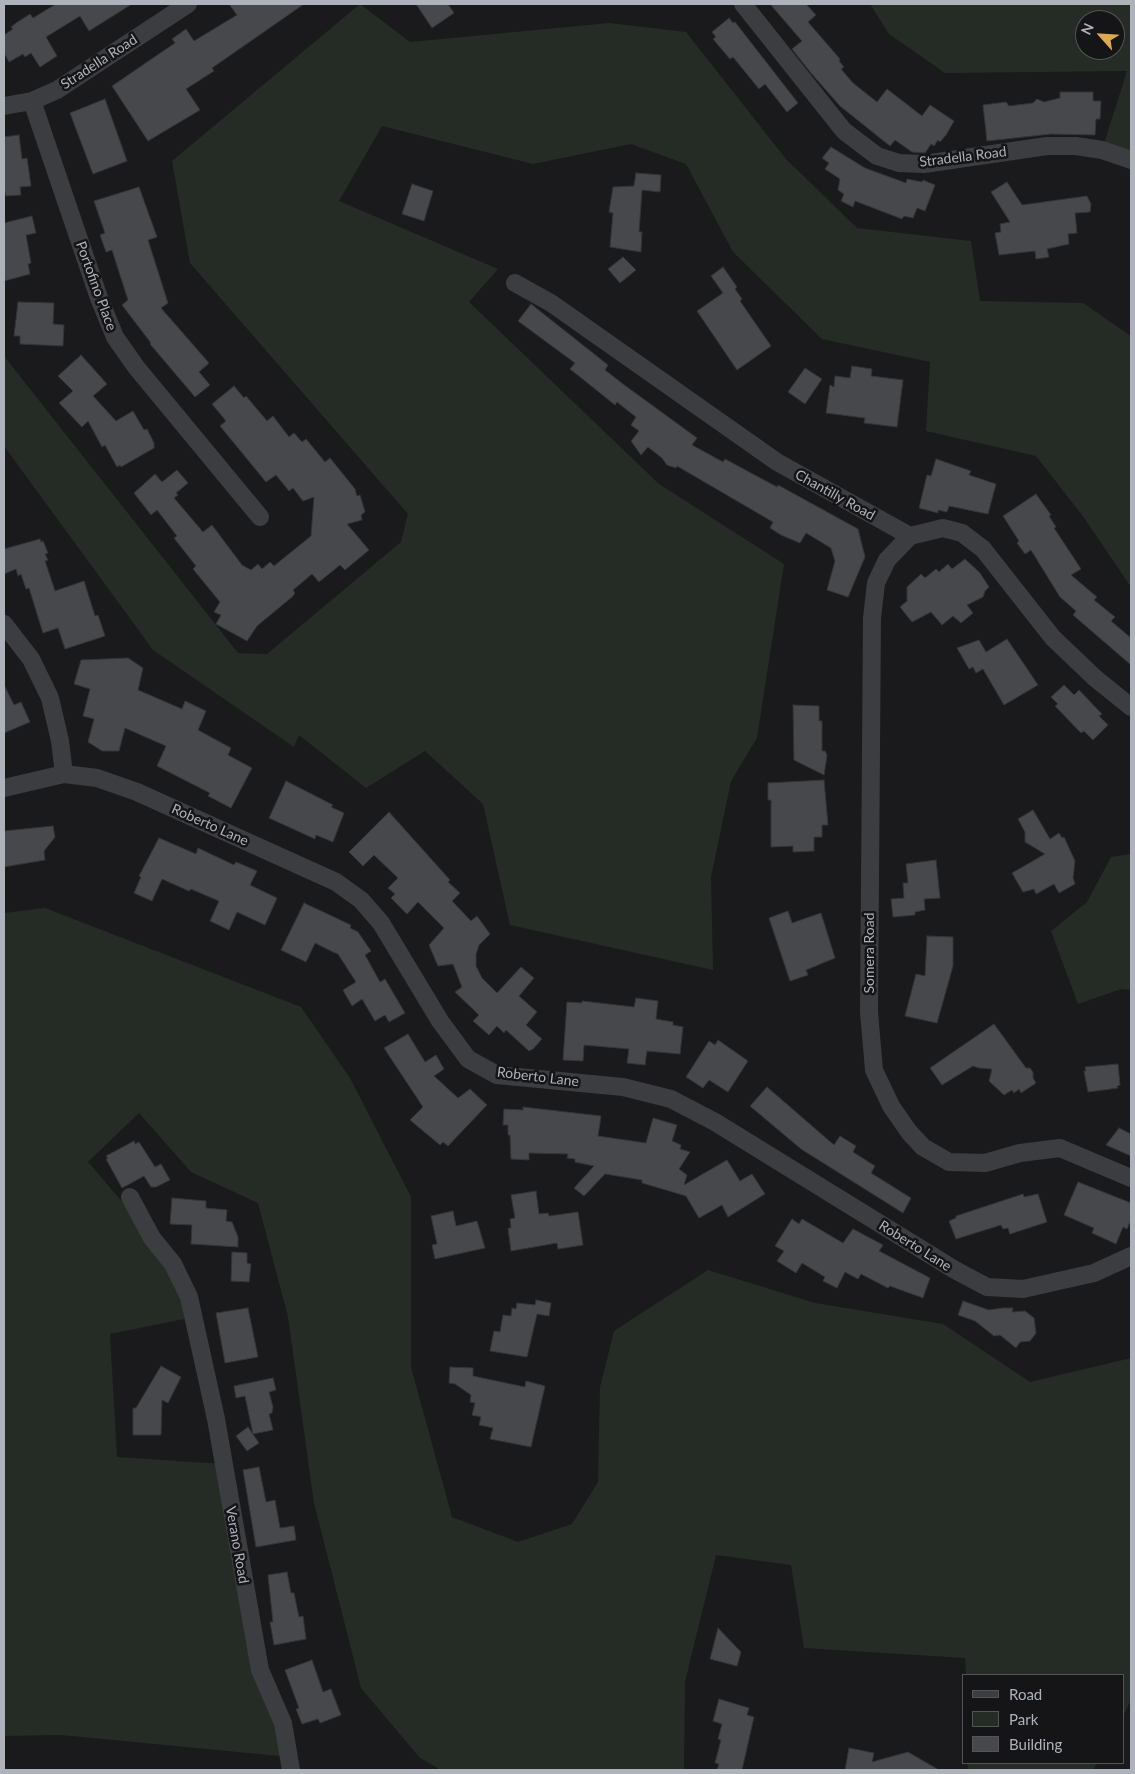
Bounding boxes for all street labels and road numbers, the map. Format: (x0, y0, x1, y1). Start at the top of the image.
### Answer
street label: Stradella Road (58, 31, 140, 93)
street label: Stradella Road (918, 143, 1008, 171)
street label: Portofino Place (72, 239, 120, 333)
street label: Chantilly Road (792, 466, 878, 524)
street label: Roberto Lane (169, 801, 251, 849)
street label: Somera Road (861, 913, 877, 993)
street label: Roberto Lane (496, 1064, 580, 1090)
street label: Roberto Lane (876, 1217, 954, 1275)
street label: Verano Road (222, 1505, 252, 1585)

